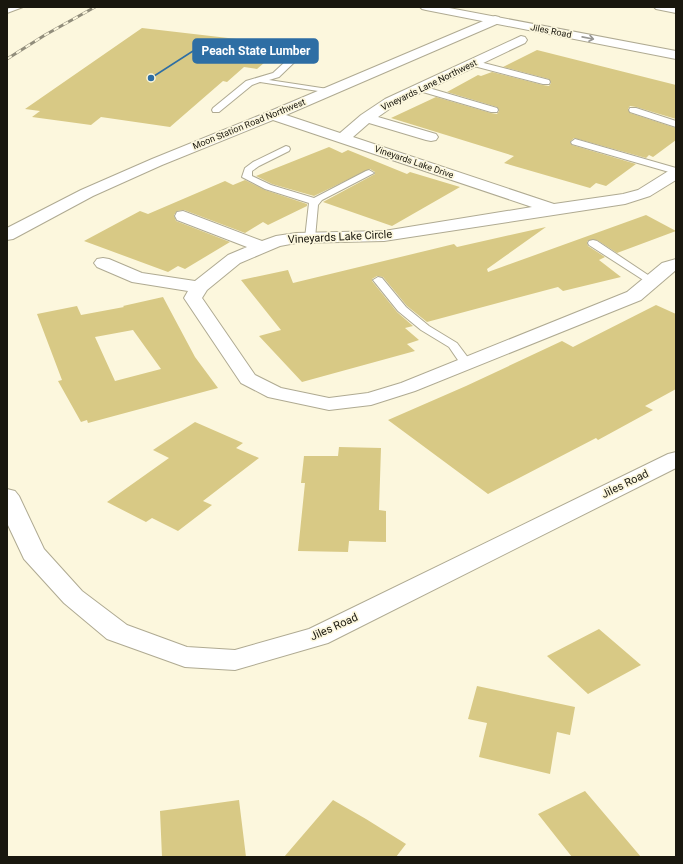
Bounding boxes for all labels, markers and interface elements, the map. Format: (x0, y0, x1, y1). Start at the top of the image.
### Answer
street label: Jiles Road (530, 22, 572, 40)
one-way arrow (581, 34, 594, 42)
callout: Peach State Lumber (193, 39, 318, 63)
text: Peach State Lumber (201, 44, 311, 58)
street label: Vineyards Lane Northwest (380, 57, 479, 113)
street label: Moon Station Road Northwest (191, 97, 307, 151)
street label: Vineyards Lake Drive (373, 144, 455, 180)
street label: Vineyards Lake Circle (287, 228, 393, 246)
street label: Jiles Road (599, 467, 651, 501)
street label: Jiles Road (308, 611, 360, 643)

